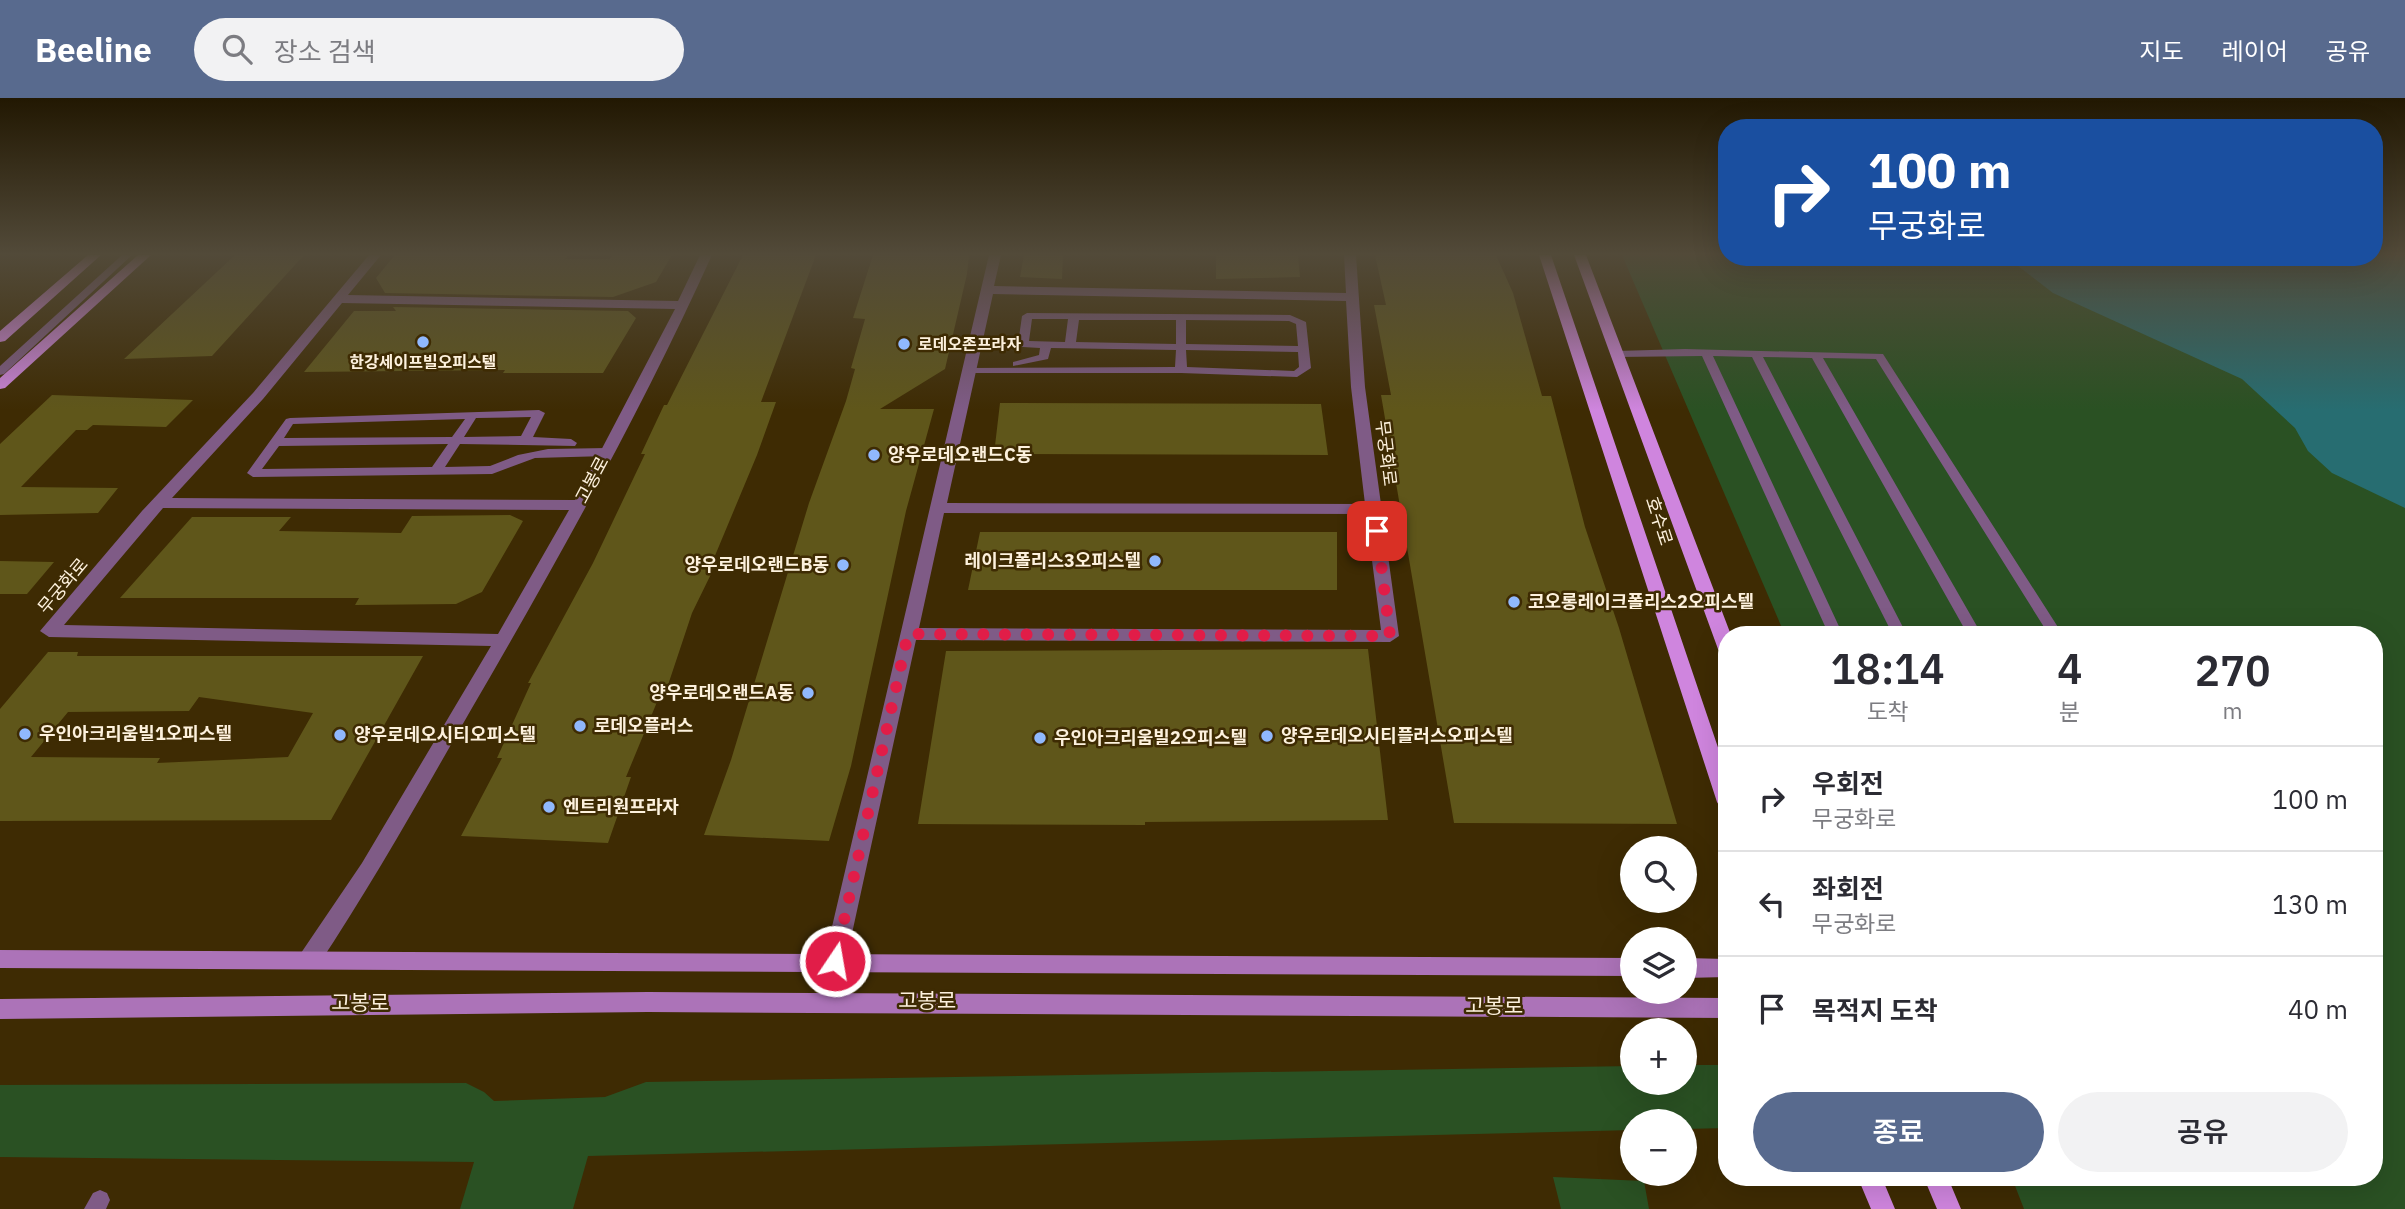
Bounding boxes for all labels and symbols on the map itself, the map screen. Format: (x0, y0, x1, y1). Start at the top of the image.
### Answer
marker: 한강세이프빌오피스텔 (415, 334, 431, 350)
place label: 로데오존프라자 (918, 334, 1021, 354)
marker: 로데오존프라자 (896, 336, 912, 352)
place label: 한강세이프빌오피스텔 (349, 352, 497, 372)
street label: 무궁화로 (1371, 419, 1402, 487)
place label: 양우로데오랜드C동 (888, 443, 1032, 466)
marker: 양우로데오랜드C동 (866, 447, 882, 463)
street label: 고봉로 (570, 452, 613, 507)
street label: 호수로 (1641, 494, 1678, 548)
pin (1347, 501, 1407, 561)
place label: 레이크폴리스3오피스텔 (965, 549, 1141, 572)
street label: 무궁화로 (33, 553, 93, 618)
place label: 양우로데오랜드B동 (685, 553, 829, 576)
marker: 레이크폴리스3오피스텔 (1147, 553, 1163, 569)
marker: 양우로데오랜드B동 (835, 557, 851, 573)
place label: 코오롱레이크폴리스2오피스텔 (1528, 590, 1754, 613)
marker: 코오롱레이크폴리스2오피스텔 (1506, 594, 1522, 610)
place label: 양우로데오랜드A동 (649, 681, 794, 704)
marker: 양우로데오랜드A동 (800, 685, 816, 701)
place label: 로데오플러스 (594, 714, 693, 737)
marker: 로데오플러스 (572, 718, 588, 734)
place label: 우인아크리움빌1오피스텔 (39, 722, 232, 745)
place label: 양우로데오시티오피스텔 (354, 723, 536, 746)
place label: 양우로데오시티플러스오피스텔 (1281, 724, 1513, 747)
marker: 우인아크리움빌1오피스텔 (17, 726, 33, 742)
place label: 우인아크리움빌2오피스텔 (1054, 726, 1247, 749)
marker: 양우로데오시티오피스텔 (332, 727, 348, 743)
marker: 양우로데오시티플러스오피스텔 (1259, 728, 1275, 744)
marker: 우인아크리움빌2오피스텔 (1032, 730, 1048, 746)
place label: 엔트리원프라자 (563, 795, 679, 818)
marker: 엔트리원프라자 (541, 799, 557, 815)
position arrow (798, 924, 872, 998)
street label: 고봉로 (898, 986, 956, 1014)
street label: 고봉로 (331, 988, 389, 1016)
street label: 고봉로 (1465, 991, 1523, 1019)

